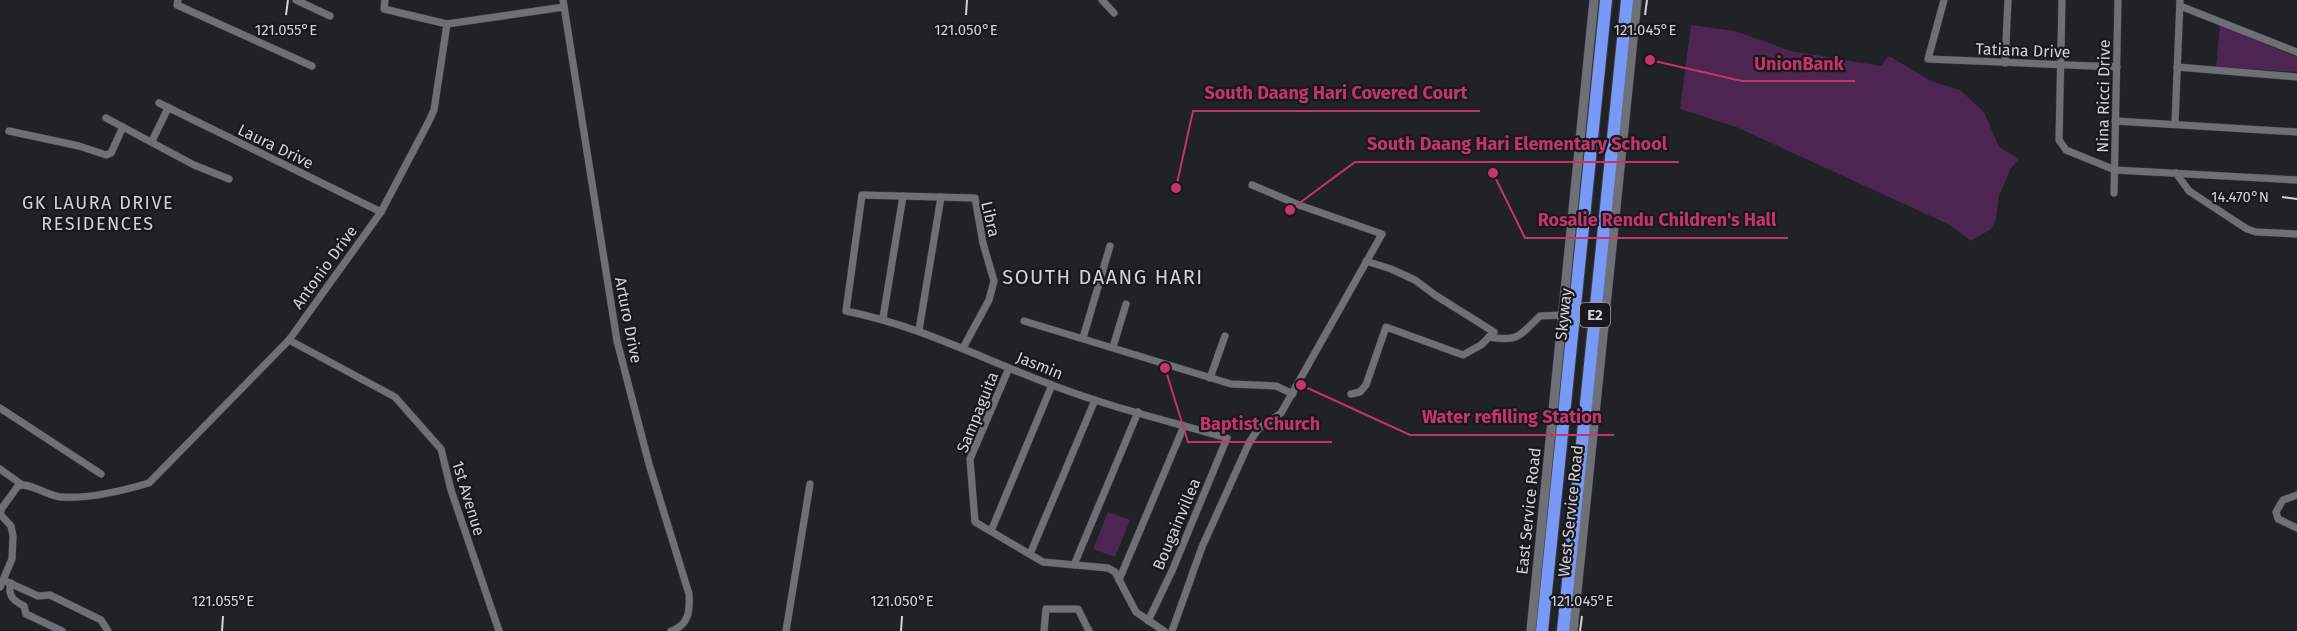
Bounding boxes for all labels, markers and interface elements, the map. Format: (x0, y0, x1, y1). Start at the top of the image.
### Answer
text: 121.055°E (255, 21, 317, 39)
text: 121.050°E (934, 21, 998, 39)
text: 121.045°E (1614, 21, 1676, 39)
street label: Tatiana Drive (1975, 39, 2071, 62)
street label: Nina Ricci Drive (2093, 39, 2114, 153)
callout: UnionBank (1742, 45, 1855, 81)
text: UnionBank (1754, 53, 1845, 75)
callout: South Daang Hari Covered Court (1193, 75, 1480, 111)
text: South Daang Hari Covered Court (1205, 82, 1468, 104)
street label: Laura Drive (235, 120, 317, 173)
callout: South Daang Hari Elementary School (1355, 126, 1679, 162)
text: South Daang Hari Elementary School (1367, 133, 1668, 155)
text: 14.470°N (2211, 188, 2269, 206)
district label: GK LAURA DRIVE RESIDENCES (22, 192, 174, 235)
street label: Libra (977, 199, 1004, 239)
callout: Rosalie Rendu Children's Hall (1525, 202, 1788, 238)
text: Rosalie Rendu Children's Hall (1538, 209, 1777, 231)
street label: Antonio Drive (288, 222, 361, 313)
district label: SOUTH DAANG HARI (1002, 265, 1204, 289)
street label: Arturo Drive (611, 275, 646, 365)
street label: Skyway (1551, 287, 1576, 341)
road number: E2 (1580, 303, 1610, 327)
street label: Jasmin (1014, 348, 1066, 383)
street label: Sampaguita (953, 369, 1002, 455)
callout: Water refilling Station (1410, 399, 1614, 435)
callout: Baptist Church (1188, 406, 1332, 442)
text: Water refilling Station (1422, 406, 1602, 428)
text: Baptist Church (1200, 413, 1320, 435)
street label: West Service Road (1554, 444, 1587, 578)
street label: East Service Road (1512, 447, 1545, 575)
street label: 1st Avenue (448, 458, 489, 538)
street label: Bougainvillea (1149, 475, 1204, 573)
text: 121.055°E (192, 592, 254, 610)
text: 121.050°E (870, 592, 934, 610)
text: 121.045°E (1551, 592, 1613, 610)

